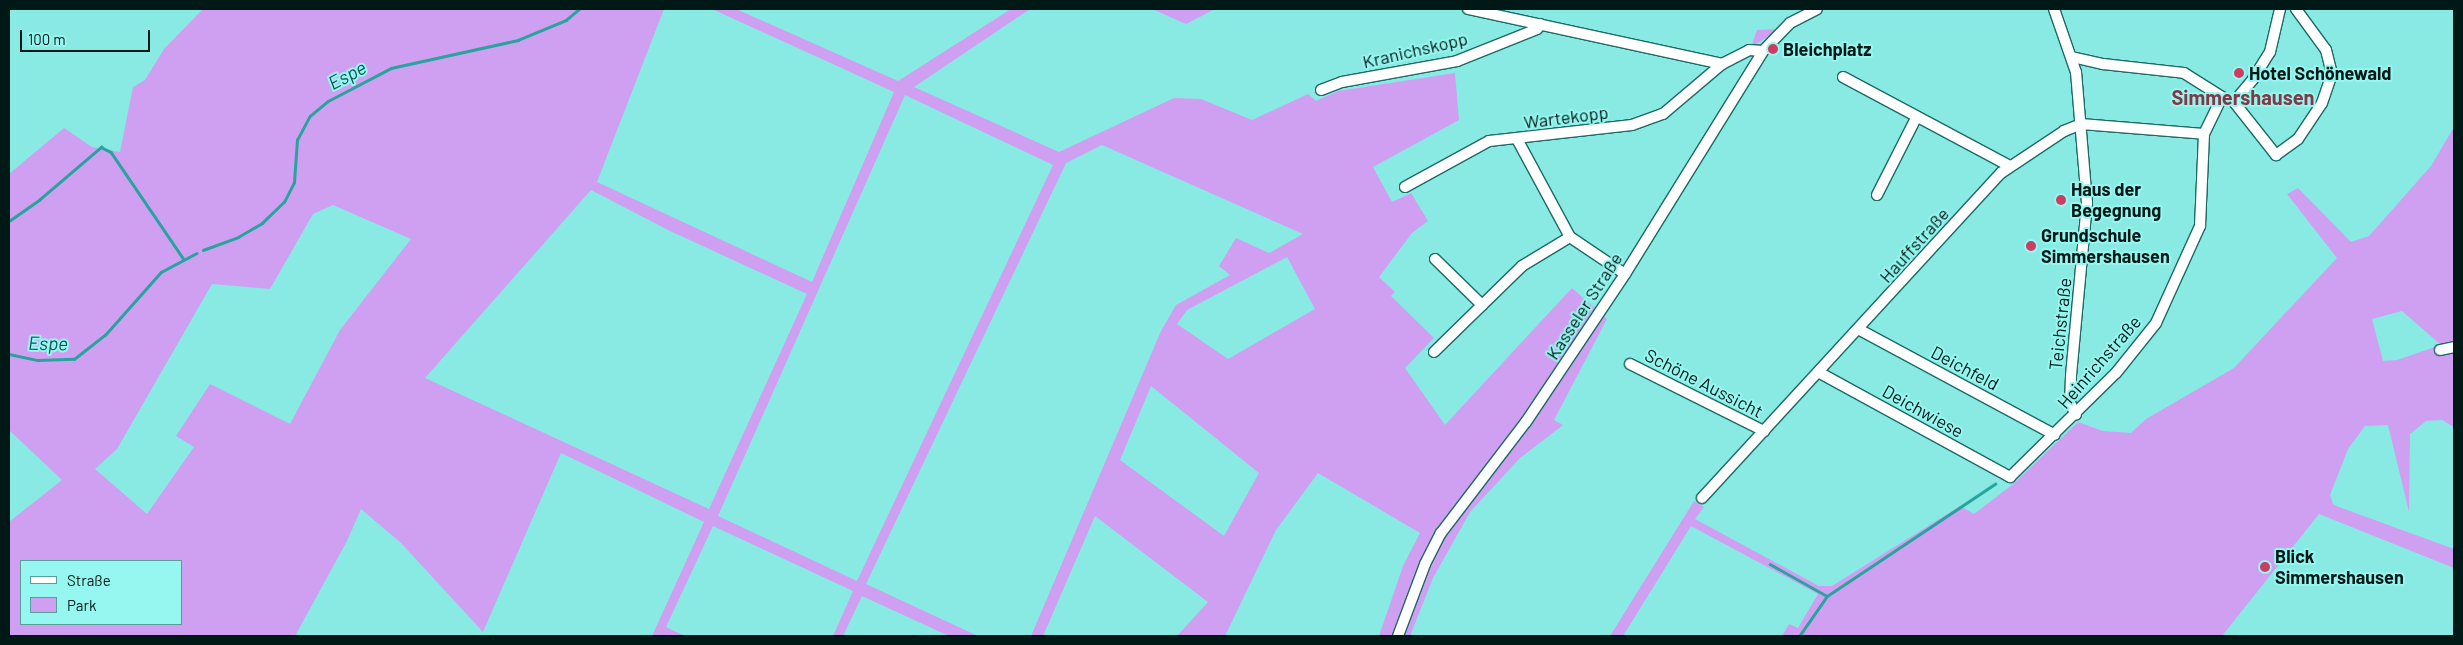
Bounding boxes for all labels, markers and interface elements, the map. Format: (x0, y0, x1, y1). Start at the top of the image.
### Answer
scale bar (22, 20, 152, 52)
street label: Kranichskopp (1360, 27, 1470, 73)
text: 100 m (28, 30, 66, 48)
place label: Bleichplatz (1783, 38, 1872, 60)
marker: Bleichplatz (1767, 43, 1779, 55)
water label: Espe (324, 56, 370, 94)
place label: Hotel Schönewald (2249, 62, 2391, 84)
marker: Hotel Schönewald (2233, 67, 2245, 79)
district label: Simmershausen (2171, 85, 2315, 109)
street label: Wartekopp (1522, 101, 1610, 133)
place label: Haus der Begegnung (2071, 179, 2161, 222)
marker: Haus der Begegnung (2055, 194, 2067, 206)
street label: Hauffstraße (1875, 203, 1953, 287)
place label: Grundschule Simmershausen (2041, 225, 2170, 268)
marker: Grundschule Simmershausen (2025, 240, 2037, 252)
street label: Kasseler Straße (1541, 248, 1627, 364)
street label: Teichstraße (2044, 277, 2076, 371)
street label: Heinrichstraße (2053, 311, 2145, 413)
water label: Espe (28, 331, 68, 355)
street label: Deichfeld (1927, 341, 2003, 395)
street label: Schöne Aussicht (1641, 344, 1767, 422)
street label: Deichwiese (1879, 380, 1967, 442)
place label: Blick Simmershausen (2275, 546, 2404, 588)
legend (20, 560, 182, 625)
marker: Blick Simmershausen (2259, 561, 2271, 573)
text: Straße (67, 571, 111, 589)
text: Park (67, 596, 96, 614)

